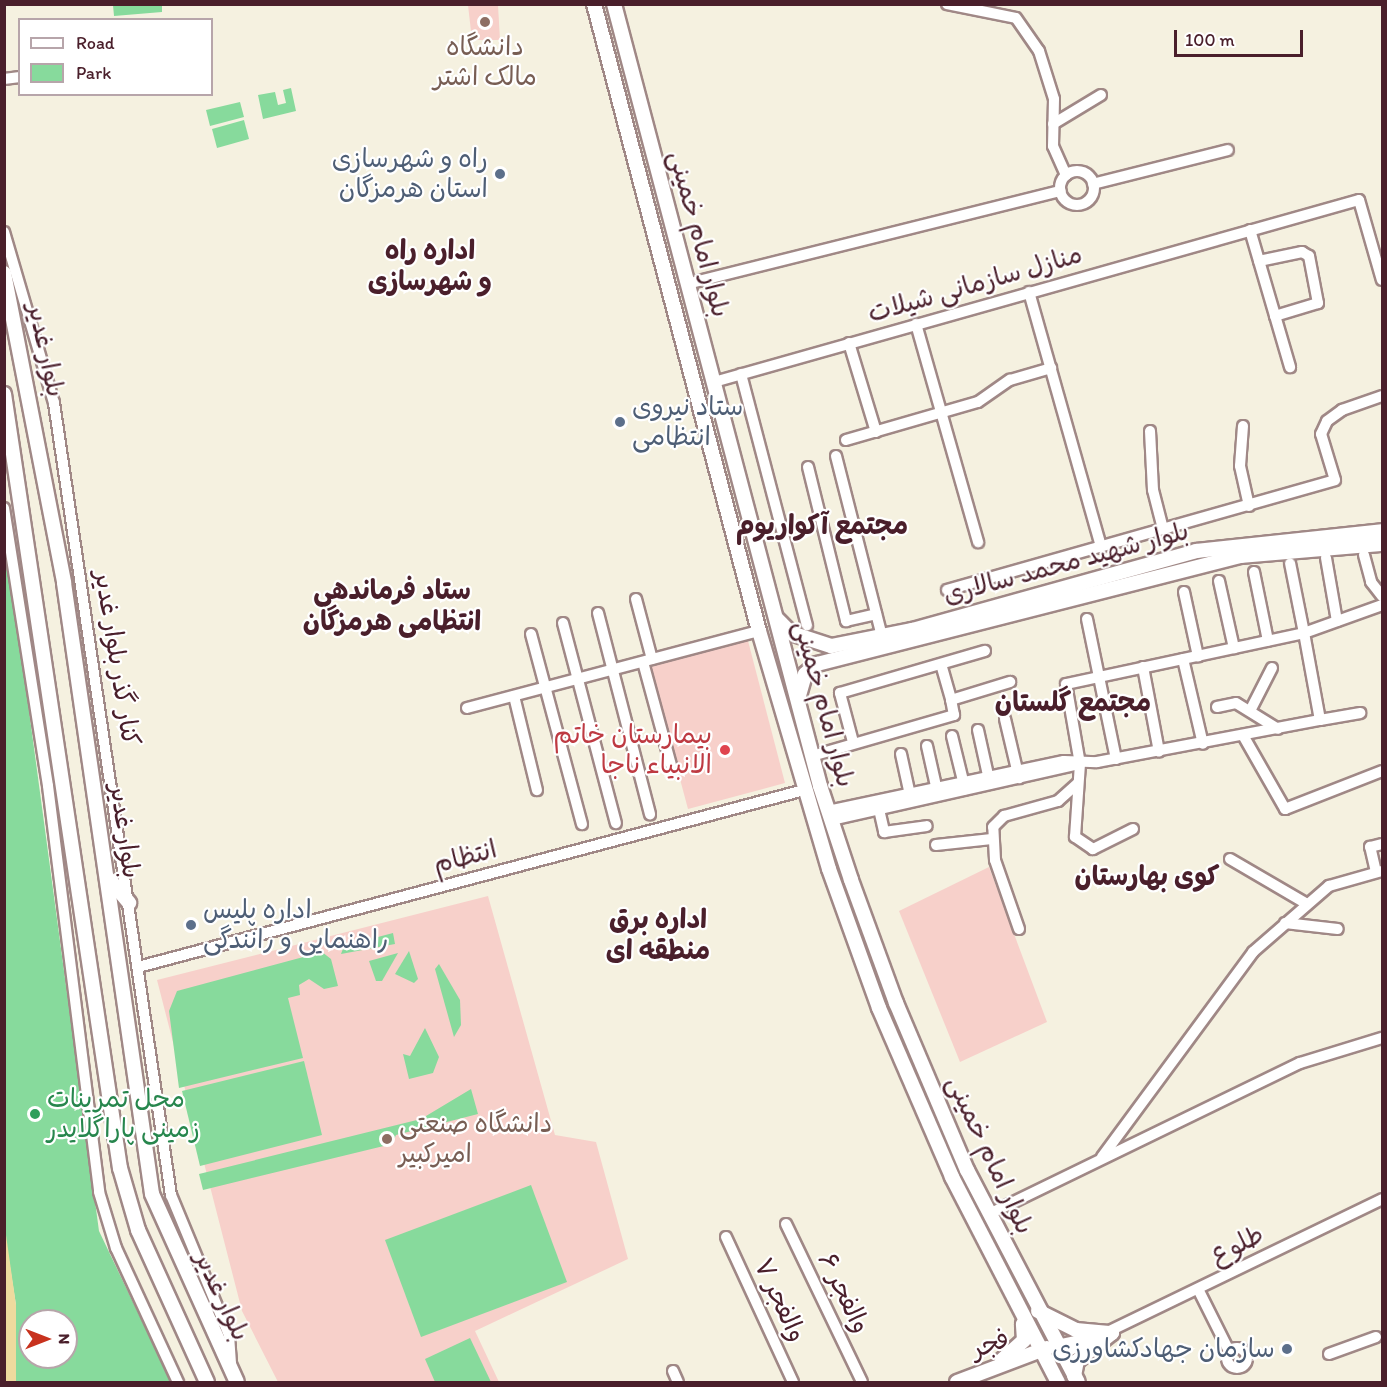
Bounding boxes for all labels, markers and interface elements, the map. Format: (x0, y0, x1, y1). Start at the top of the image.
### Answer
marker: دانشگاه مالک اشتر (478, 15, 492, 29)
legend (18, 18, 213, 96)
scale bar (1177, 18, 1306, 56)
text: 100 m (1185, 29, 1235, 51)
place label: دانشگاه مالک اشتر (433, 31, 537, 92)
text: Road (76, 32, 115, 54)
text: Park (76, 62, 111, 84)
place label: راه و شهرسازی استان هرمزگان (332, 143, 488, 204)
street label: بلوار امام خمینی (662, 147, 736, 321)
marker: راه و شهرسازی استان هرمزگان (493, 167, 507, 181)
district label: اداره راه و شهرسازی (368, 233, 492, 296)
street label: منازل سازمانی شیلات (864, 239, 1086, 329)
street label: بلوار غدیر (21, 300, 71, 400)
place label: ستاد نیروی انتظامی (632, 391, 743, 452)
marker: ستاد نیروی انتظامی (613, 415, 627, 429)
district label: مجتمع آکواریوم (736, 509, 908, 541)
street label: بلوار شهید محمد سالاری (940, 515, 1192, 611)
street label: کنار گذر بلوار غدیر (88, 568, 146, 748)
district label: ستاد فرماندهی انتظامی هرمزگان (303, 573, 481, 636)
street label: بلوار امام خمینی (787, 617, 861, 791)
district label: مجتمع گلستان (995, 686, 1151, 718)
place label: بیمارستان خاتم الانبیاء ناجا (553, 719, 712, 780)
marker: بیمارستان خاتم الانبیاء ناجا (716, 741, 734, 759)
street label: بلوار غدیر (103, 782, 147, 880)
street label: انتظام (430, 834, 500, 880)
district label: کوی بهارستان (1075, 860, 1219, 892)
place label: اداره پلیس راهنمایی و رانندگی (203, 894, 389, 956)
district label: اداره برق منطقه ای (606, 902, 710, 965)
marker: اداره پلیس راهنمایی و رانندگی (184, 918, 198, 932)
street label: بلوار امام خمینی (940, 1071, 1040, 1239)
place label: محل تمرینات زمینی پاراگلایدر (47, 1083, 200, 1144)
marker: محل تمرینات زمینی پاراگلایدر (28, 1107, 42, 1121)
place label: دانشگاه صنعتی امیرکبیر (399, 1108, 552, 1170)
marker: دانشگاه صنعتی امیرکبیر (380, 1132, 394, 1146)
street label: طلوع (1205, 1219, 1269, 1271)
street label: بلوار غدیر (188, 1246, 256, 1346)
street label: والفجر ۶ (811, 1248, 877, 1338)
street label: والفجر ۷ (747, 1253, 813, 1347)
north arrow (18, 1309, 78, 1369)
street label: فجر (966, 1323, 1014, 1365)
place label: سازمان جهادکشاورزی (1052, 1333, 1275, 1365)
text: N (55, 1334, 74, 1344)
marker: سازمان جهادکشاورزی (1280, 1342, 1294, 1356)

